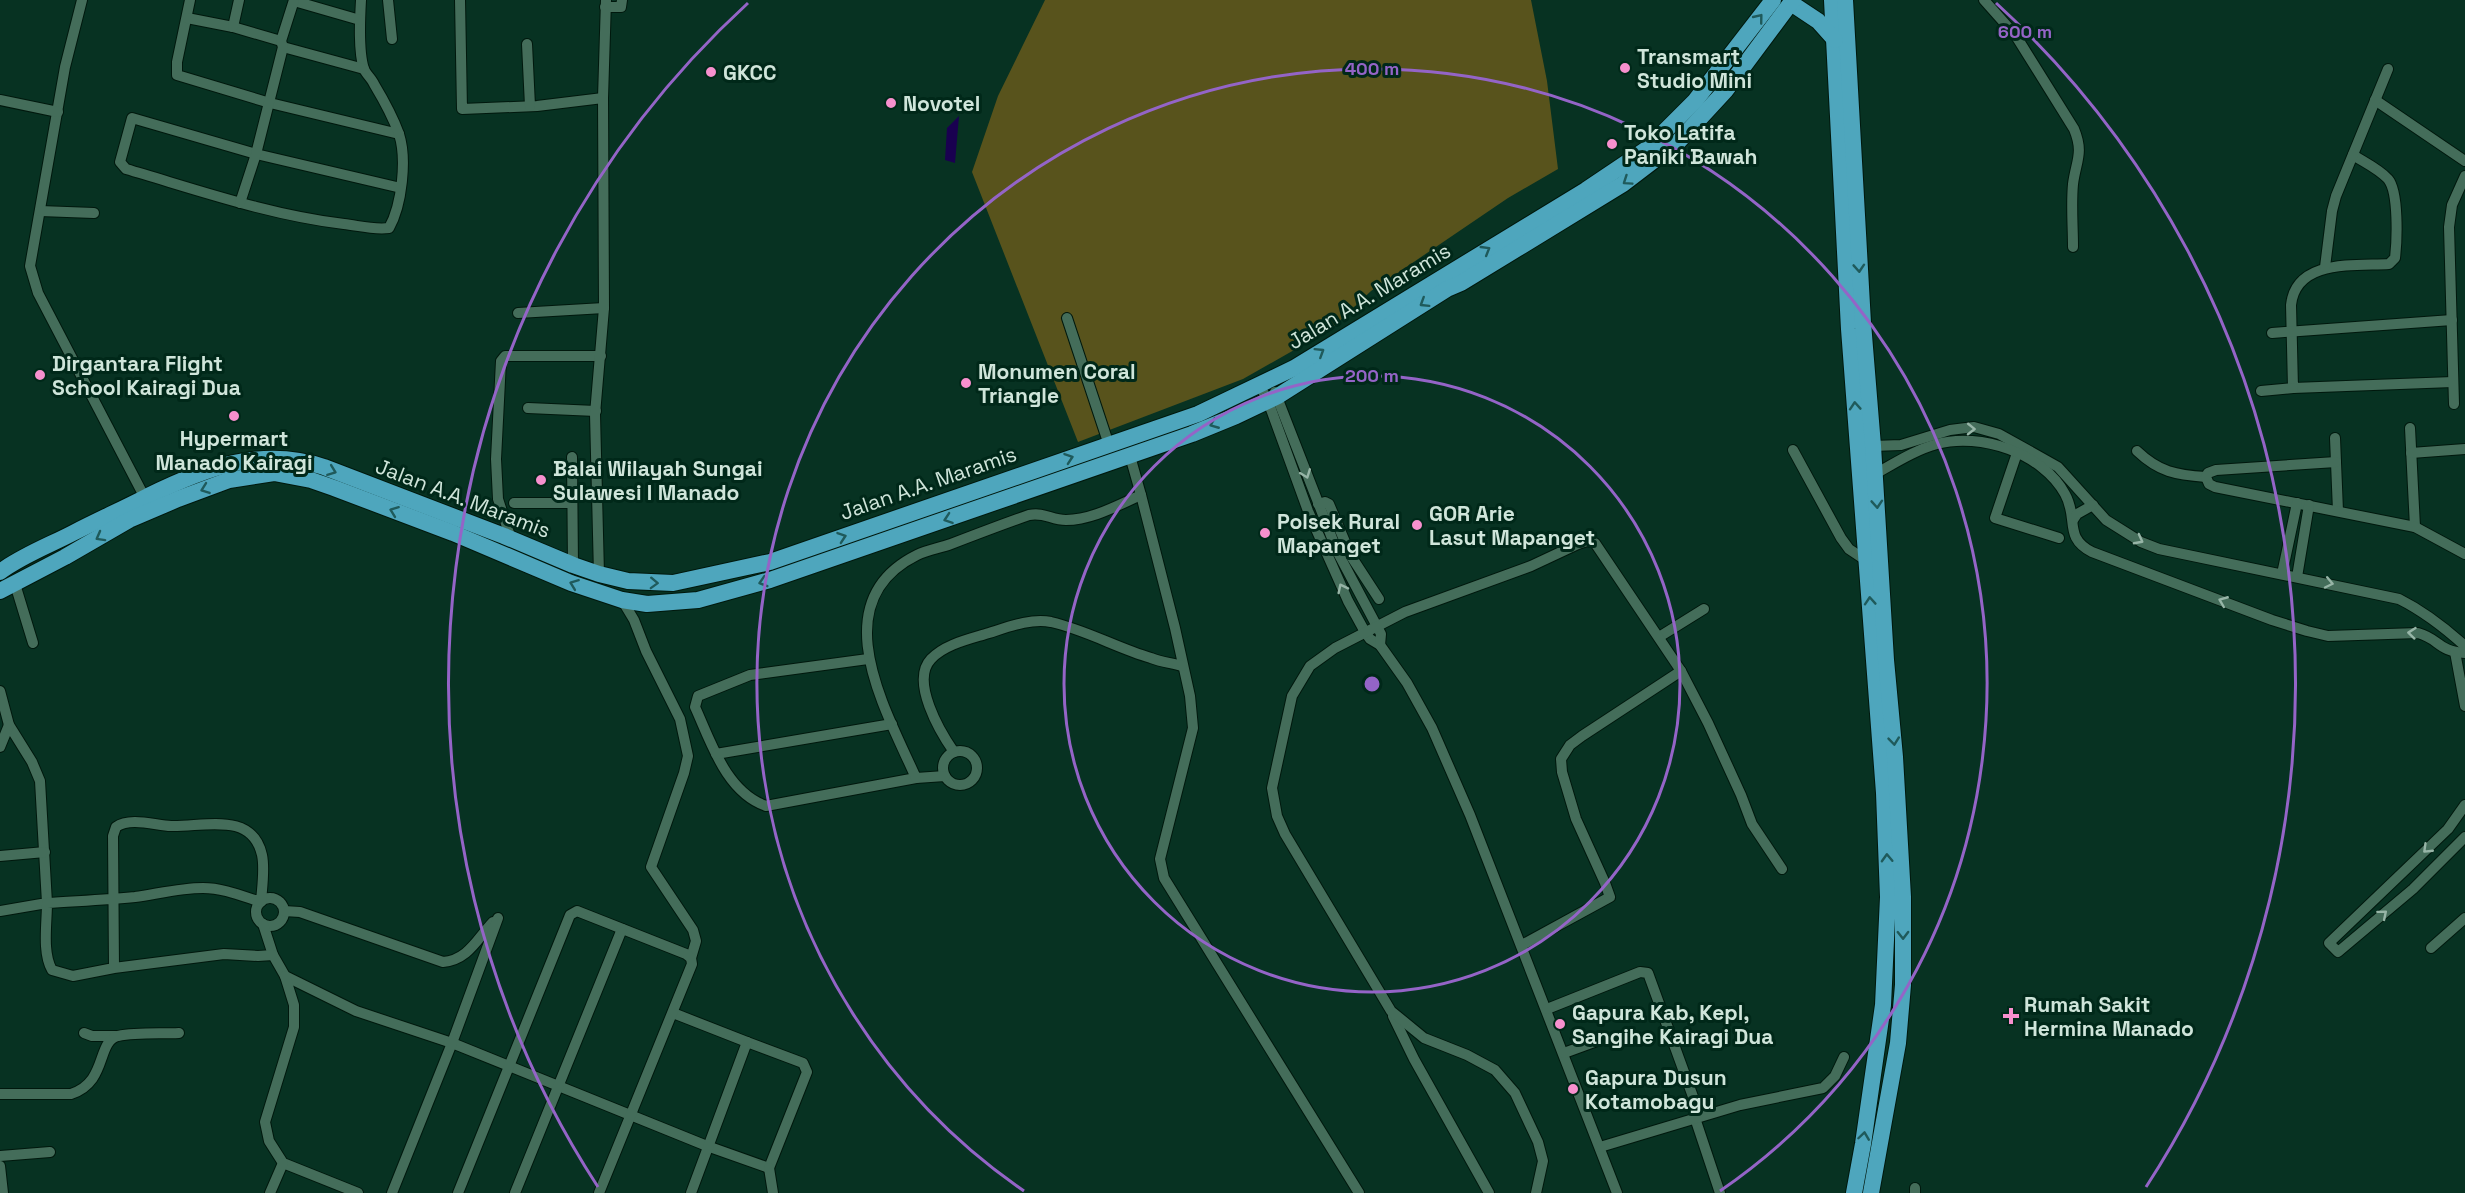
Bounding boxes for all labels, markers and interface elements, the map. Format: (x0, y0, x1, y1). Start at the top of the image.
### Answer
one-way arrow (1751, 13, 1762, 24)
text: 600 m (1998, 20, 2052, 43)
place label: Transmart Studio Mini (1637, 43, 1752, 94)
text: 400 m (1345, 57, 1399, 80)
place label: GKCC (723, 59, 776, 86)
marker: Transmart Studio Mini (1618, 61, 1632, 75)
marker: GKCC (704, 65, 718, 79)
place label: Novotel (903, 90, 980, 117)
marker: Novotel (884, 96, 898, 110)
place label: Toko Latifa Paniki Bawah (1624, 119, 1757, 170)
marker: Toko Latifa Paniki Bawah (1605, 137, 1619, 151)
one-way arrow (1623, 174, 1633, 186)
street label: Jalan A.A. Maramis (1283, 237, 1455, 355)
one-way arrow (1480, 246, 1490, 258)
one-way arrow (1853, 264, 1866, 273)
one-way arrow (1420, 296, 1430, 308)
one-way arrow (1314, 348, 1324, 360)
place label: Dirgantara Flight School Kairagi Dua (52, 350, 241, 401)
place label: Monumen Coral Triangle (978, 358, 1136, 409)
text: 200 m (1345, 364, 1399, 387)
marker: Dirgantara Flight School Kairagi Dua (33, 368, 47, 382)
marker: Monumen Coral Triangle (959, 376, 973, 390)
one-way arrow (1849, 402, 1862, 411)
marker: Hypermart Manado Kairagi (227, 409, 241, 423)
one-way arrow (1210, 417, 1221, 429)
one-way arrow (1967, 423, 1976, 435)
place label: Hypermart Manado Kairagi (156, 425, 312, 476)
street label: Jalan A.A. Maramis (836, 440, 1020, 526)
street label: Jalan A.A. Maramis (372, 452, 554, 544)
one-way arrow (1063, 453, 1074, 466)
place label: Balai Wilayah Sungai Sulawesi I Manado (553, 455, 763, 506)
one-way arrow (327, 463, 337, 476)
one-way arrow (1299, 468, 1312, 479)
marker: Balai Wilayah Sungai Sulawesi I Manado (534, 473, 548, 487)
one-way arrow (200, 481, 210, 494)
place label: GOR Arie Lasut Mapanget (1429, 500, 1595, 551)
one-way arrow (1870, 500, 1883, 509)
one-way arrow (389, 505, 399, 518)
place label: Polsek Rural Mapanget (1277, 508, 1400, 559)
one-way arrow (943, 512, 954, 524)
marker: GOR Arie Lasut Mapanget (1410, 518, 1424, 532)
marker: Polsek Rural Mapanget (1258, 526, 1272, 540)
one-way arrow (96, 530, 106, 541)
one-way arrow (836, 531, 847, 544)
one-way arrow (2133, 533, 2143, 544)
one-way arrow (759, 575, 769, 587)
one-way arrow (650, 576, 659, 589)
one-way arrow (2323, 576, 2333, 589)
one-way arrow (569, 579, 580, 591)
one-way arrow (1337, 583, 1349, 594)
one-way arrow (1863, 596, 1876, 605)
one-way arrow (2218, 596, 2229, 608)
one-way arrow (2407, 627, 2417, 640)
centre of rings (1362, 674, 1382, 694)
one-way arrow (1887, 736, 1899, 745)
one-way arrow (2423, 842, 2433, 853)
one-way arrow (1881, 854, 1893, 863)
one-way arrow (2376, 911, 2387, 922)
one-way arrow (1897, 931, 1910, 940)
place label: Rumah Sakit Hermina Manado (2024, 991, 2194, 1042)
place label: Gapura Kab, Kepl, Sangihe Kairagi Dua (1572, 999, 1773, 1050)
marker: Rumah Sakit Hermina Manado (2002, 1007, 2020, 1025)
marker: Gapura Kab, Kepl, Sangihe Kairagi Dua (1553, 1017, 1567, 1031)
place label: Gapura Dusun Kotamobagu (1585, 1064, 1727, 1115)
marker: Gapura Dusun Kotamobagu (1566, 1082, 1580, 1096)
one-way arrow (1858, 1131, 1870, 1140)

